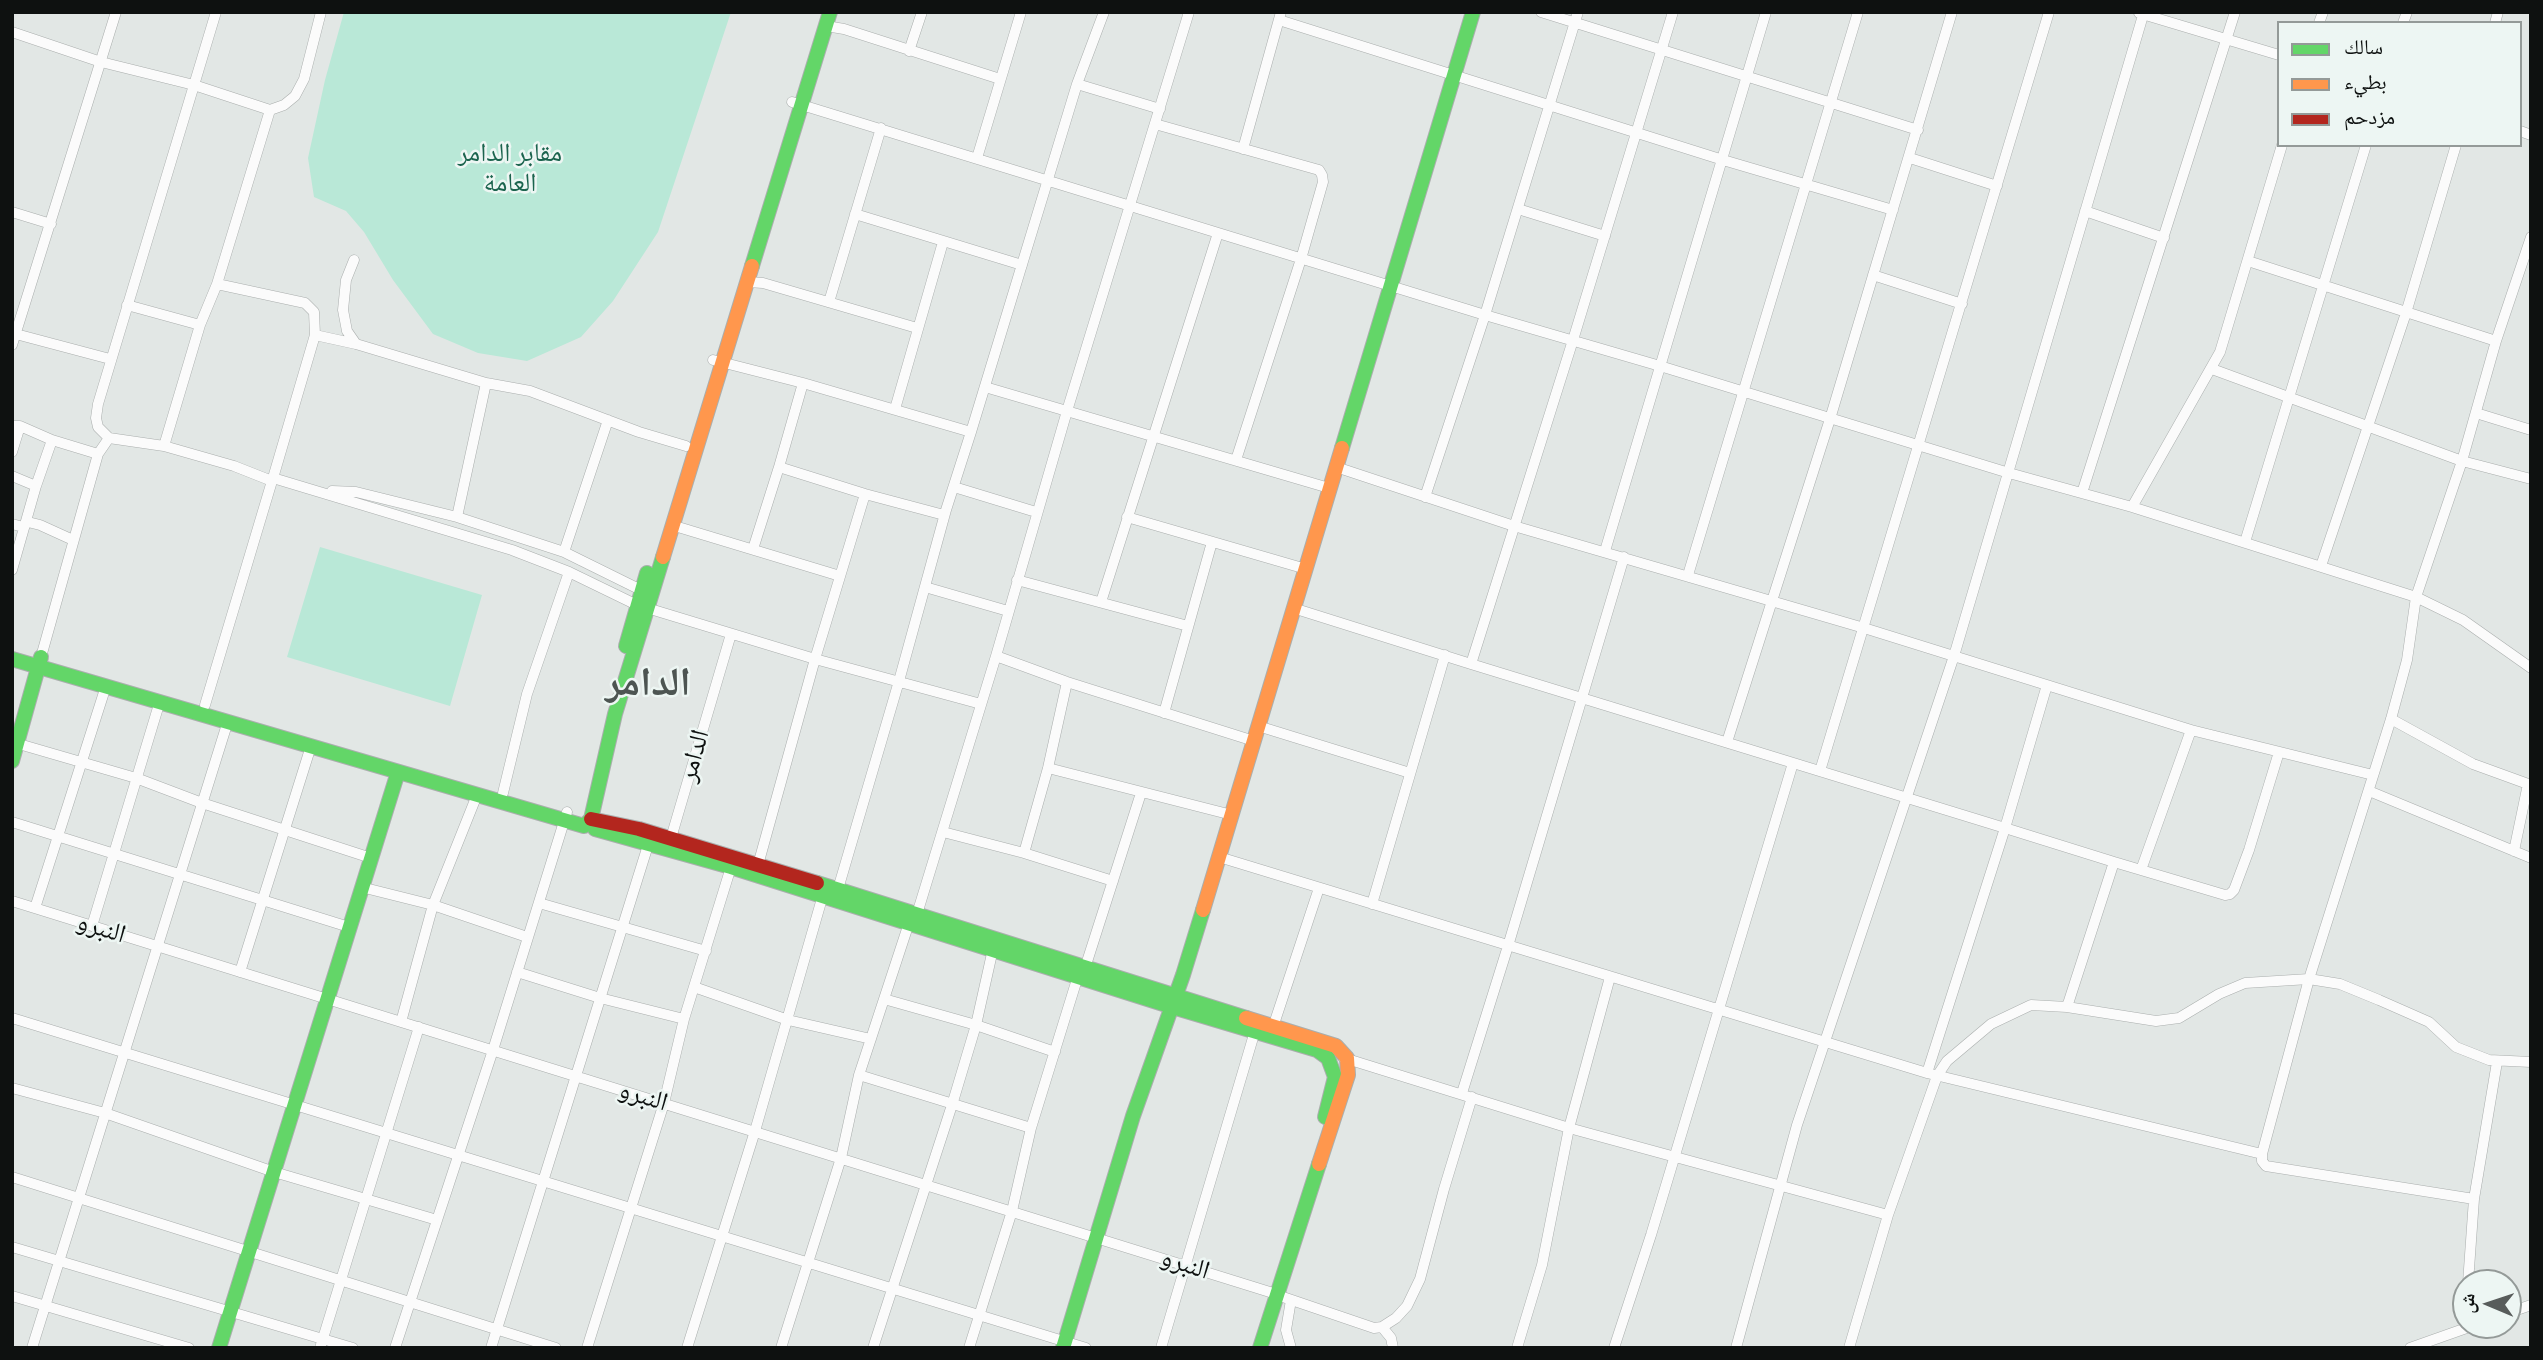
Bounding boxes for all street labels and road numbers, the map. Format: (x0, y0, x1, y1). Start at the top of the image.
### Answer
street label: الدامر (673, 726, 717, 786)
street label: النبرو (73, 907, 129, 951)
street label: النبرو (615, 1075, 671, 1119)
street label: النبرو (1157, 1243, 1213, 1287)

